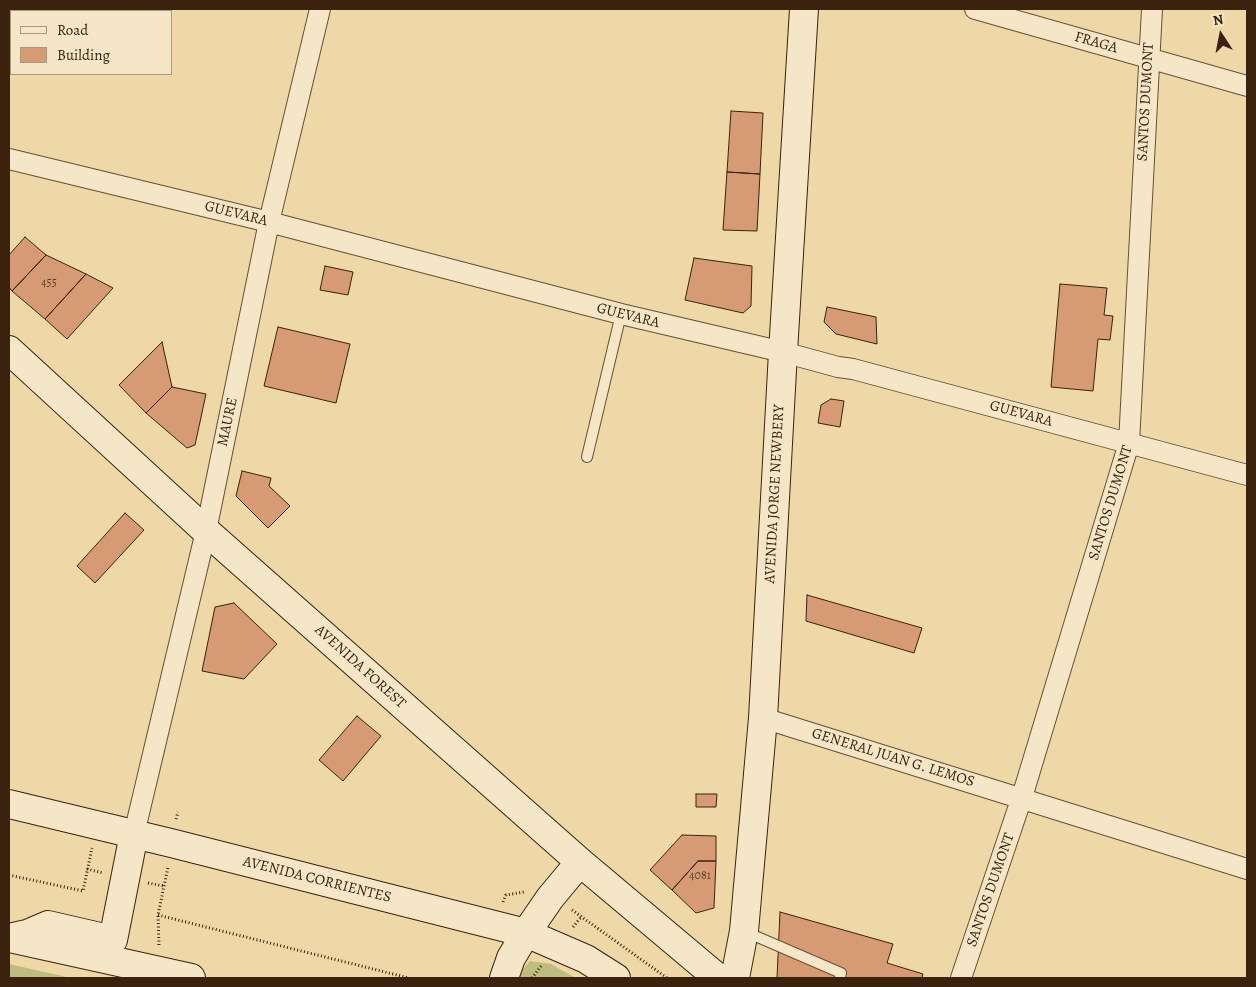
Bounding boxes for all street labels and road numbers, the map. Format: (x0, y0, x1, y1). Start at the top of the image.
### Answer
street label: FRAGA (1072, 28, 1120, 58)
street label: SANTOS DUMONT (1134, 42, 1158, 162)
street label: GUEVARA (203, 197, 269, 231)
street label: GUEVARA (595, 299, 661, 333)
street label: MAURE (214, 396, 242, 448)
street label: GUEVARA (988, 397, 1054, 431)
street label: AVENIDA JORGE NEWBERY (761, 404, 789, 584)
street label: SANTOS DUMONT (1085, 444, 1137, 562)
street label: AVENIDA FOREST (311, 621, 409, 713)
street label: GENERAL JUAN G. LEMOS (810, 725, 976, 791)
street label: SANTOS DUMONT (963, 831, 1019, 949)
street label: AVENIDA CORRIENTES (241, 853, 393, 907)

